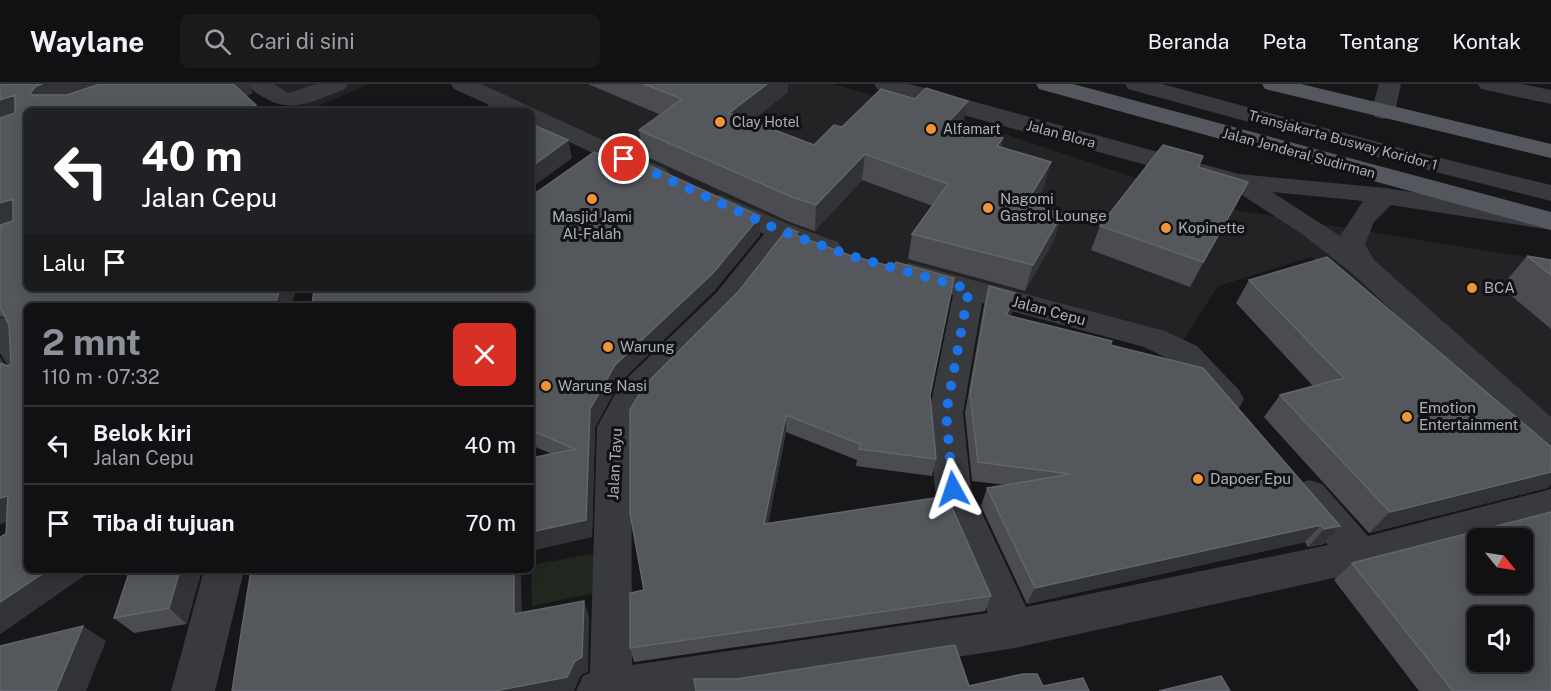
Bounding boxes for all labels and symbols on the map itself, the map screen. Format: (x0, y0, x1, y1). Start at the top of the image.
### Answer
street label: Transjakarta Busway Koridor 1 (1247, 107, 1439, 173)
place label: Clay Hotel (732, 114, 800, 130)
marker: Clay Hotel (713, 115, 727, 129)
street label: Jalan Blora (1025, 117, 1097, 151)
place label: Alfamart (943, 121, 1001, 137)
marker: Alfamart (924, 122, 938, 136)
street label: Jalan Jenderal Sudirman (1221, 125, 1377, 181)
pin (598, 133, 649, 184)
place label: Nagomi Gastrol Lounge (1000, 190, 1107, 224)
marker: Masjid Jami Al-Falah (585, 192, 599, 206)
marker: Nagomi Gastrol Lounge (981, 201, 995, 215)
place label: Masjid Jami Al-Falah (552, 208, 632, 242)
place label: Kopinette (1178, 219, 1245, 236)
marker: Kopinette (1159, 221, 1173, 235)
place label: BCA (1484, 279, 1515, 296)
marker: BCA (1465, 281, 1479, 295)
street label: Jalan Cepu (1010, 293, 1088, 329)
place label: Warung (620, 338, 675, 355)
marker: Warung (601, 340, 615, 354)
place label: Warung Nasi (558, 377, 647, 394)
marker: Warung Nasi (539, 379, 553, 393)
place label: Emotion Entertainment (1419, 399, 1519, 433)
marker: Emotion Entertainment (1400, 410, 1414, 424)
street label: Jalan Tayu (604, 428, 625, 500)
position arrow (921, 457, 985, 521)
place label: Dapoer Epu (1210, 470, 1291, 487)
marker: Dapoer Epu (1191, 472, 1205, 486)
north arrow (1467, 528, 1533, 594)

